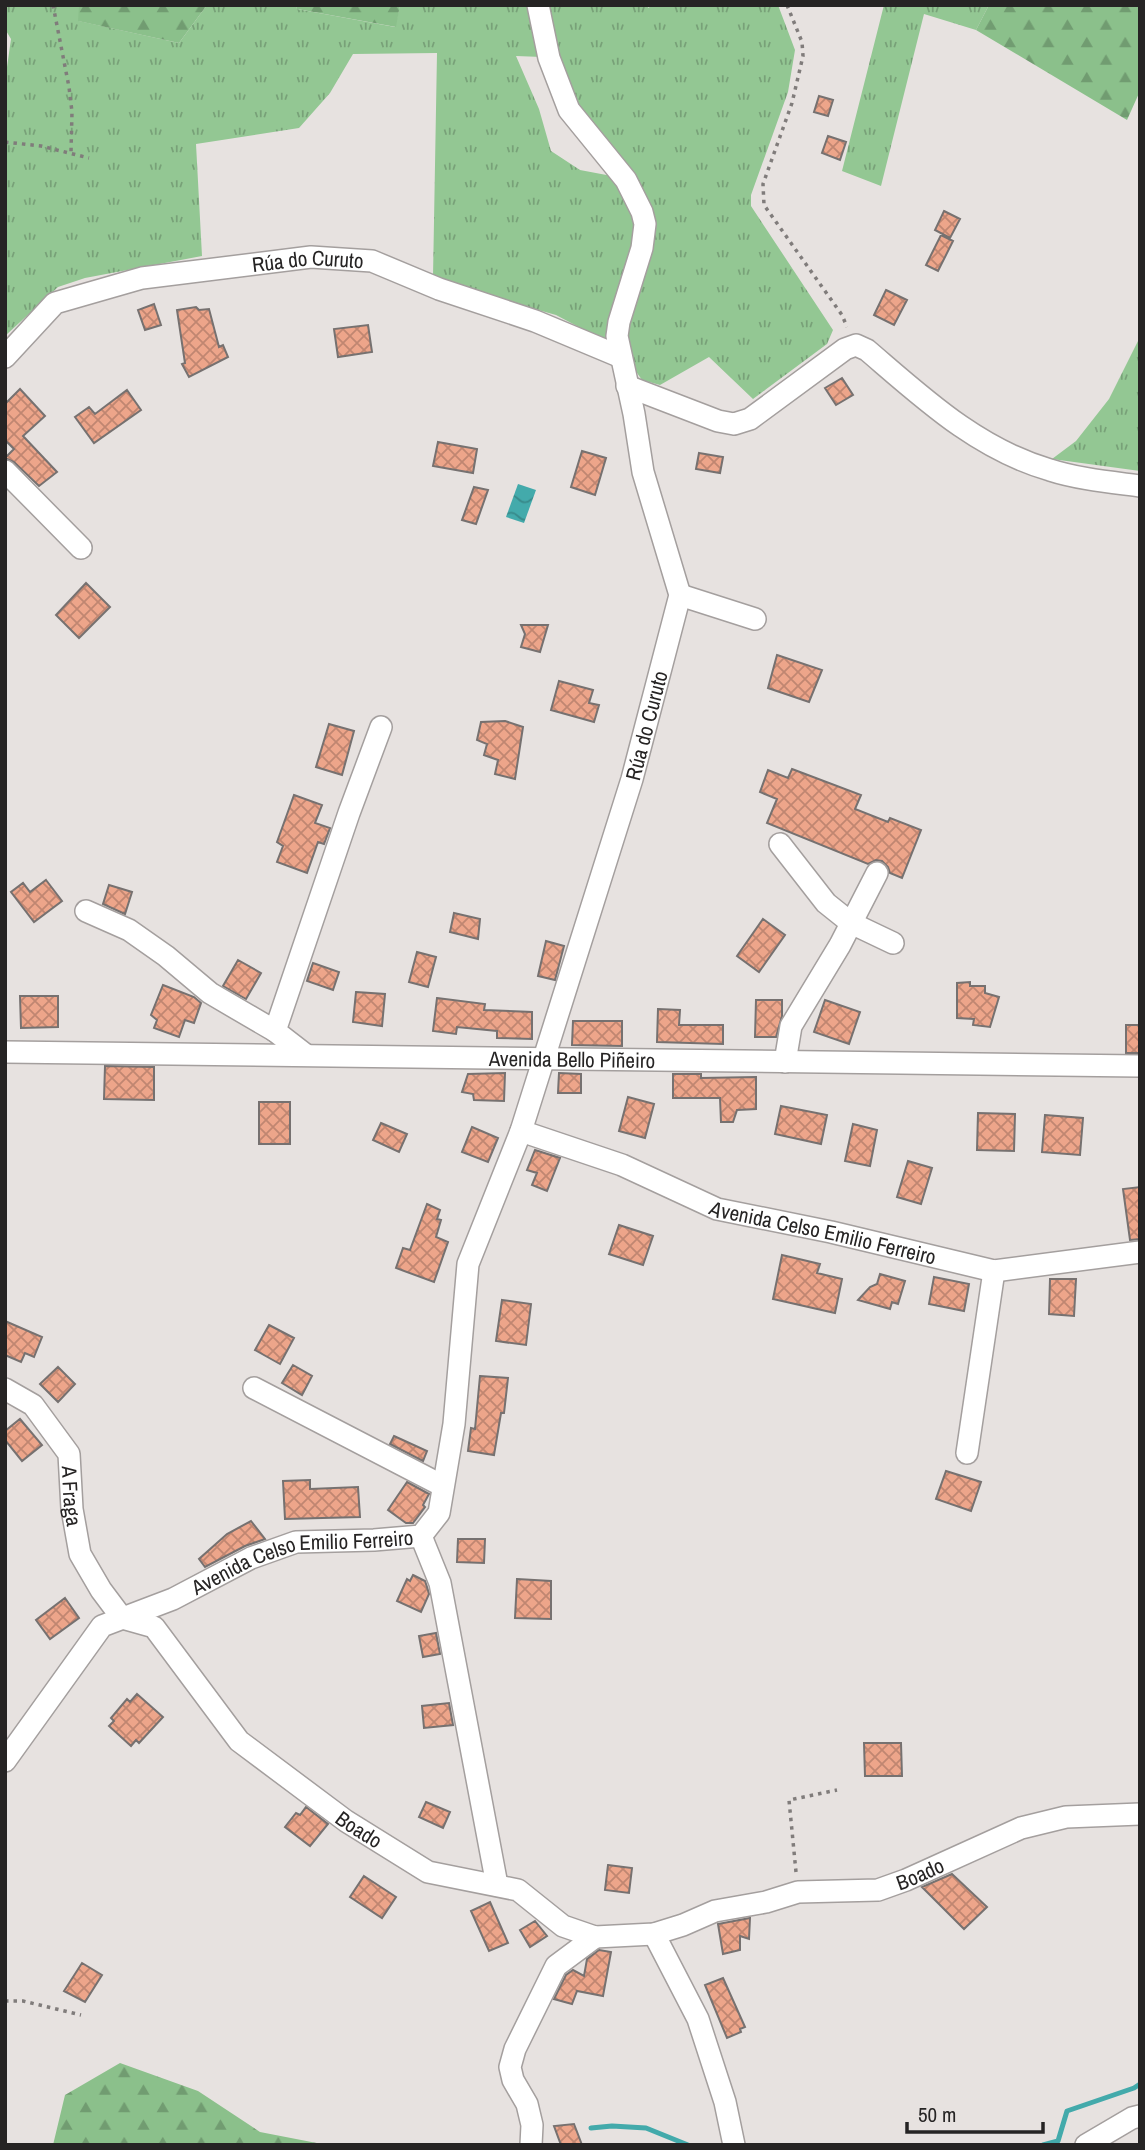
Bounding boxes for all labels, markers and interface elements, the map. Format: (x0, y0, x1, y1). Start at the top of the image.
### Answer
street label: Rúa do Curuto (250, 242, 364, 279)
street label: Rúa do Curuto (618, 668, 674, 783)
street label: Avenida Bello Piñeiro (488, 1043, 655, 1075)
street label: Avenida Celso Emilio Ferreiro (704, 1193, 939, 1271)
street label: A Fraga (55, 1464, 89, 1529)
street label: Avenida Celso Emilio Ferreiro (185, 1522, 414, 1602)
street label: Boado (330, 1804, 388, 1855)
street label: Boado (892, 1850, 949, 1897)
scale bar (907, 2090, 1044, 2134)
text: 50 m (918, 2100, 956, 2129)

